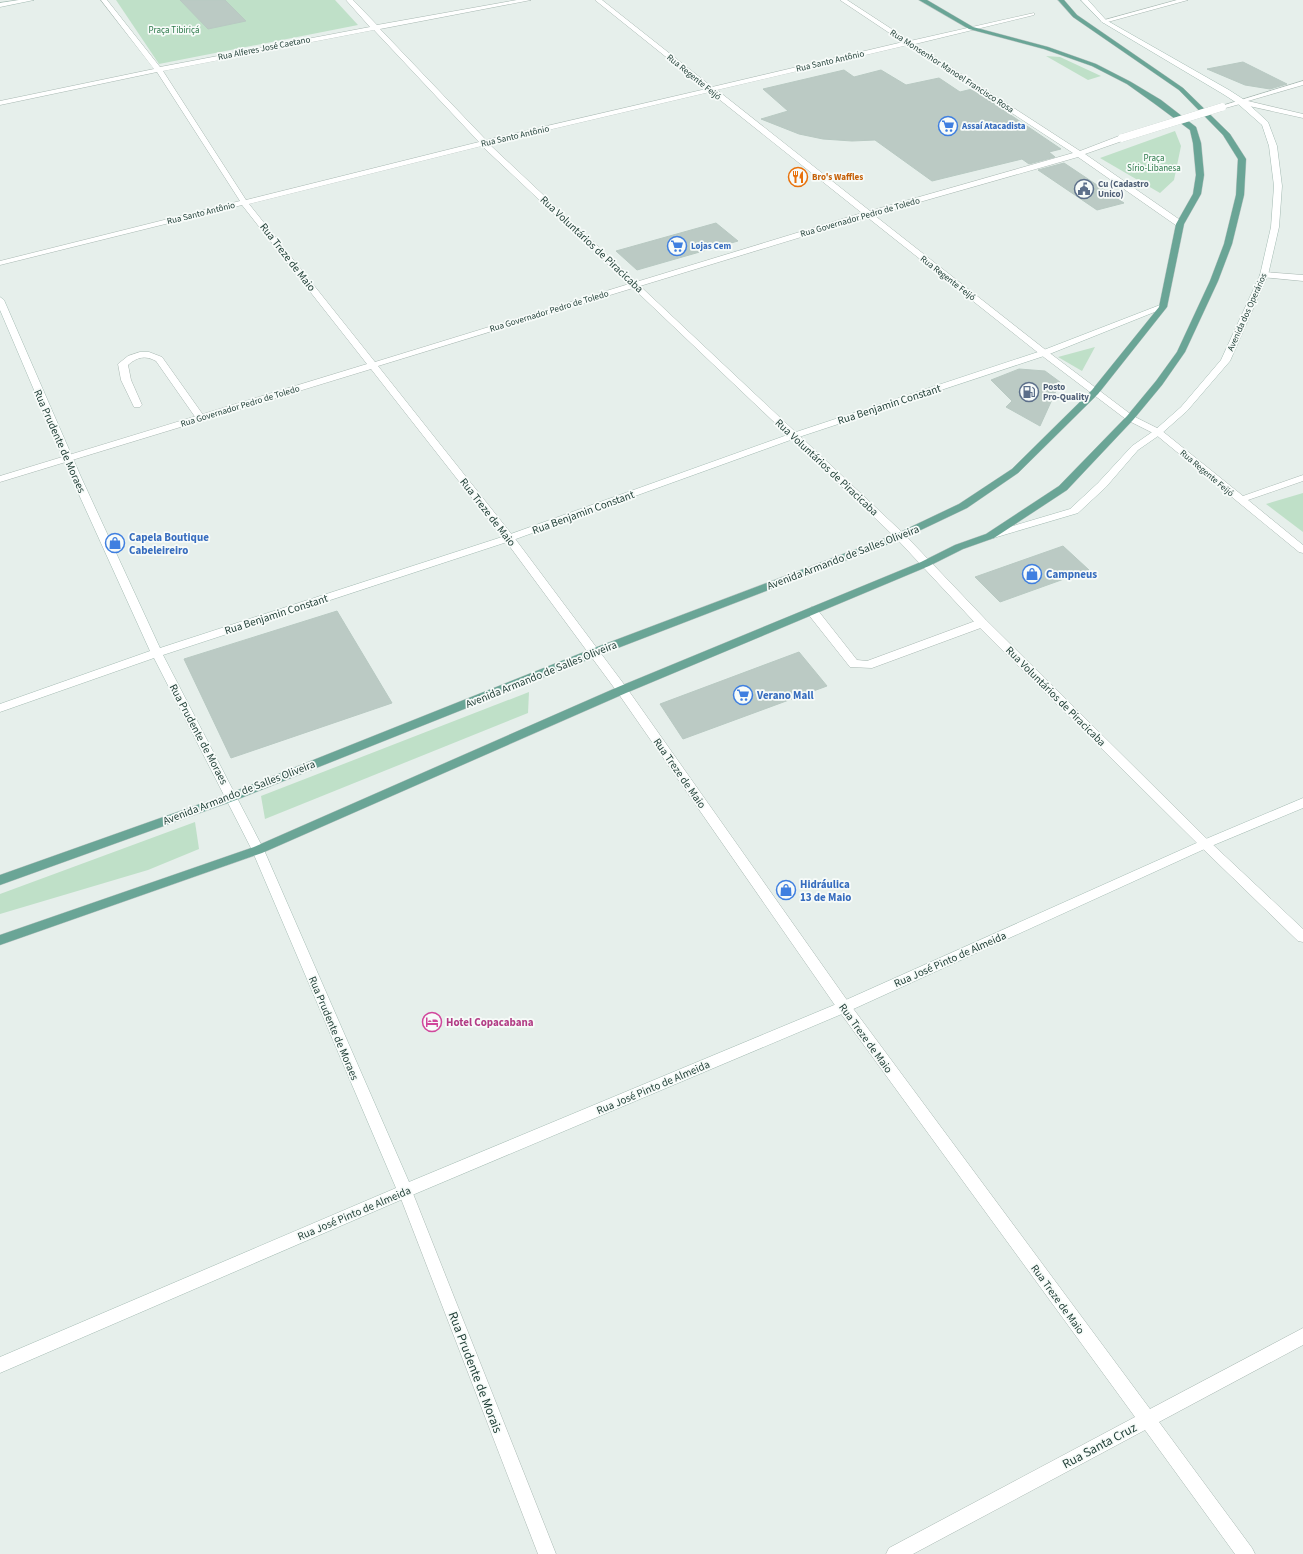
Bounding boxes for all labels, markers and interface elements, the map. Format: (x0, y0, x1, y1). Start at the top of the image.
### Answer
park label: Praça Tibiriçá (148, 24, 200, 37)
street label: Rua Monsenhor Manoel Francisco Rosa (887, 26, 1016, 116)
street label: Rua Alferes José Caetano (217, 33, 312, 64)
street label: Rua Santo Antônio (795, 47, 866, 76)
street label: Rua Regente Feijó (664, 51, 724, 104)
supermarket icon: Assaí Atacadista (937, 115, 959, 137)
place label: Assaí Atacadista (961, 120, 1026, 133)
street label: Rua Santo Antônio (480, 122, 551, 151)
park label: Praça Sírio-Libanesa (1127, 152, 1181, 175)
restaurant icon: Bro's Waffles (787, 166, 809, 188)
place label: Bro's Waffles (812, 171, 863, 184)
public building icon: Cu (Cadastro Unico) (1073, 178, 1095, 200)
place label: Cu (Cadastro Unico) (1098, 178, 1149, 201)
street label: Rua Voluntários de Piracicaba (537, 193, 647, 296)
street label: Rua Governador Pedro de Toledo (799, 194, 922, 241)
street label: Rua Santo Antônio (166, 199, 237, 228)
street label: Rua Treze de Maio (256, 220, 319, 295)
supermarket icon: Lojas Cem (666, 235, 688, 257)
place label: Lojas Cem (691, 240, 731, 253)
street label: Rua Regente Feijó (917, 253, 978, 304)
street label: Avenida dos Operários (1224, 271, 1271, 353)
street label: Rua Governador Pedro de Toledo (488, 287, 610, 336)
street label: Rua Benjamin Constant (836, 381, 943, 428)
fuel station icon: Posto Pro-Quality (1018, 381, 1040, 403)
place label: Posto Pro-Quality (1043, 381, 1089, 404)
street label: Rua Governador Pedro de Toledo (179, 382, 301, 431)
street label: Rua Prudente de Moraes (30, 387, 89, 496)
street label: Rua Voluntários de Piracicaba (772, 416, 882, 519)
street label: Rua Regente Feijó (1177, 447, 1237, 500)
street label: Rua Treze de Maio (456, 475, 519, 550)
street label: Rua Benjamin Constant (530, 487, 637, 538)
street label: Avenida Armando de Salles Oliveira (765, 521, 921, 593)
place label: Capela Boutique Cabeleireiro (129, 530, 209, 558)
shop icon: Capela Boutique Cabeleireiro (104, 532, 126, 554)
shop icon: Campneus (1021, 563, 1043, 585)
place label: Campneus (1046, 567, 1097, 582)
street label: Rua Benjamin Constant (223, 591, 330, 638)
street label: Avenida Armando de Salles Oliveira (463, 637, 619, 712)
street label: Rua Voluntários de Piracicaba (1002, 643, 1109, 750)
street label: Rua Prudente de Moraes (166, 681, 232, 787)
supermarket icon: Verano Mall (732, 684, 754, 706)
place label: Verano Mall (756, 688, 814, 703)
street label: Rua Treze de Maio (650, 735, 709, 812)
street label: Avenida Armando de Salles Oliveira (161, 756, 317, 828)
place label: Hidráulica 13 de Maio (800, 877, 851, 905)
shop icon: Hidráulica 13 de Maio (775, 879, 797, 901)
street label: Rua José Pinto de Almeida (892, 928, 1009, 991)
street label: Rua Prudente de Moraes (305, 974, 362, 1083)
street label: Rua Treze de Maio (835, 1000, 896, 1076)
hotel icon: Hotel Copacabana (421, 1011, 443, 1033)
place label: Hotel Copacabana (446, 1015, 534, 1030)
street label: Rua José Pinto de Almeida (594, 1057, 712, 1118)
street label: Rua José Pinto de Almeida (295, 1183, 413, 1244)
street label: Rua Treze de Maio (1027, 1261, 1088, 1337)
street label: Rua Prudente de Morais (444, 1309, 507, 1436)
street label: Rua Santa Cruz (1059, 1418, 1140, 1473)

